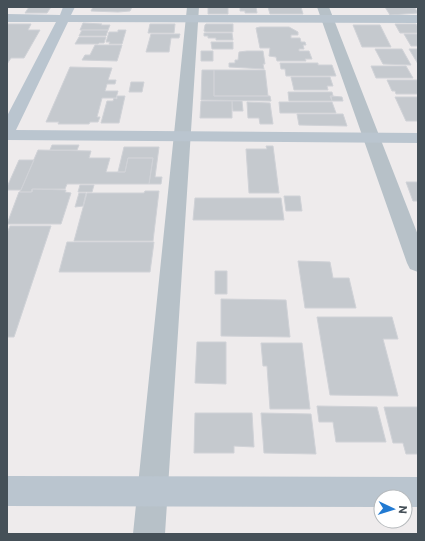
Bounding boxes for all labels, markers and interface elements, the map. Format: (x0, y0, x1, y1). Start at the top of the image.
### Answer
north arrow (373, 489, 413, 529)
text: N (397, 505, 410, 514)

